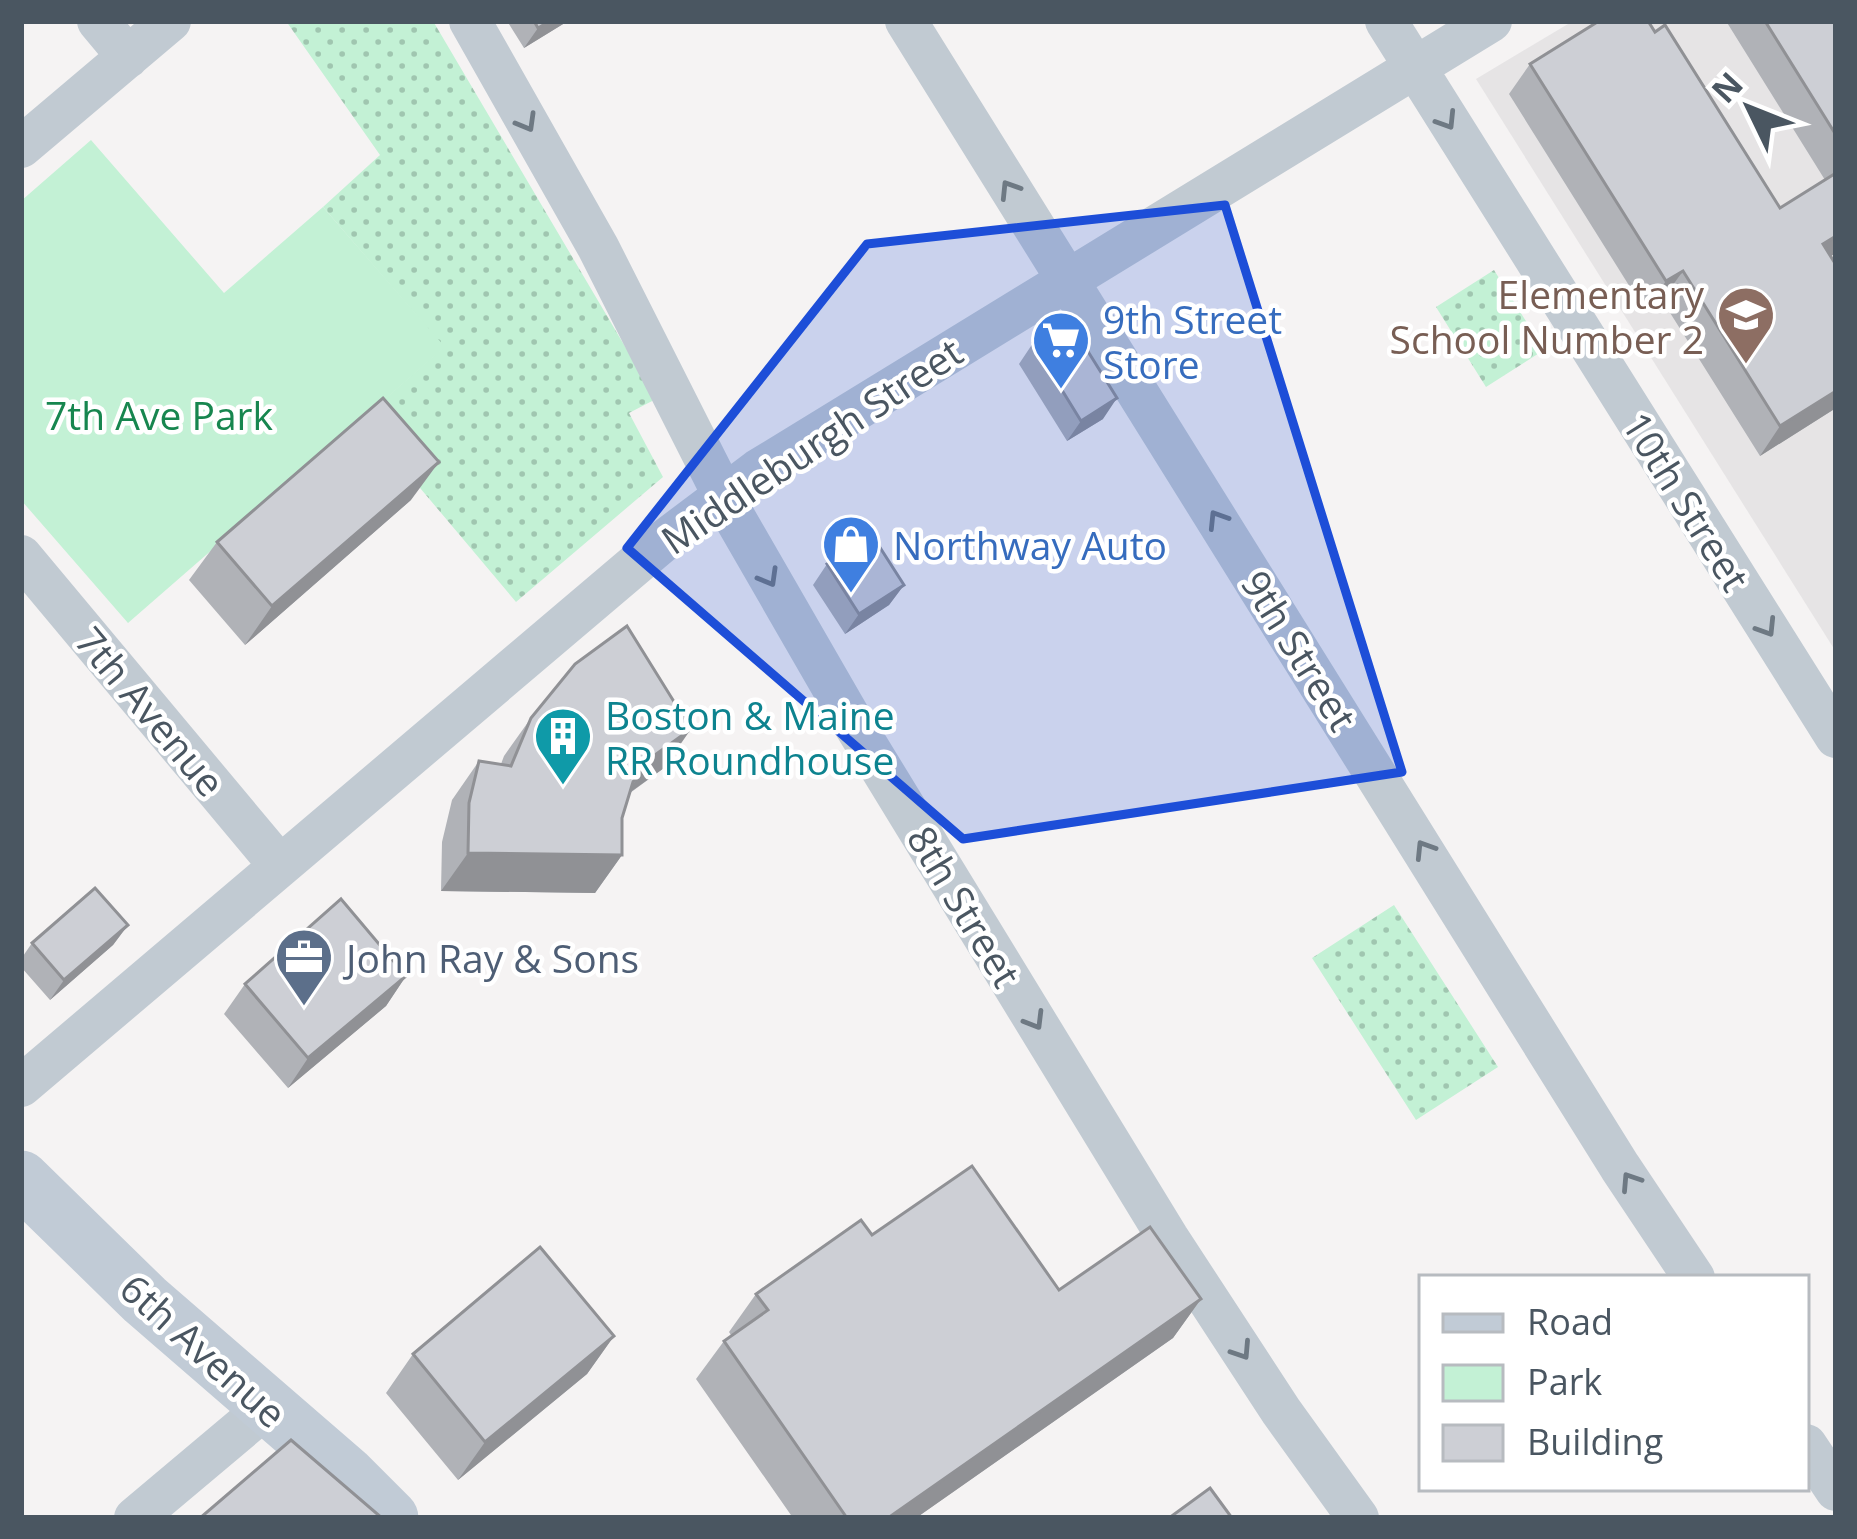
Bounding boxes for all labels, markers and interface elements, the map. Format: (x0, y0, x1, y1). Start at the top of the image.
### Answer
north arrow (1689, 48, 1809, 168)
text: N (1701, 62, 1752, 112)
one-way arrow (1433, 107, 1455, 129)
one-way arrow (513, 110, 536, 131)
one-way arrow (1001, 180, 1023, 202)
place label: Elementary School Number 2 (1390, 267, 1704, 365)
school or university icon: Elementary School Number 2 (1715, 284, 1777, 366)
place label: 9th Street Store (1103, 292, 1282, 390)
supermarket icon: 9th Street Store (1030, 309, 1092, 391)
street label: Middleburgh Street (650, 325, 972, 565)
park label: 7th Ave Park (45, 388, 274, 441)
street label: 10th Street (1611, 402, 1763, 600)
one-way arrow (1209, 510, 1231, 532)
shop icon: Northway Auto (820, 513, 882, 595)
place label: Northway Auto (893, 518, 1167, 571)
street label: 9th Street (1230, 560, 1370, 740)
one-way arrow (755, 566, 778, 587)
street label: 7th Avenue (64, 615, 238, 807)
one-way arrow (1753, 615, 1776, 637)
place label: Boston & Maine RR Roundhouse (605, 688, 895, 786)
building icon: Boston & Maine RR Roundhouse (532, 705, 594, 787)
street label: 8th Street (896, 816, 1034, 996)
one-way arrow (1416, 840, 1438, 862)
office icon: John Ray & Sons (273, 926, 335, 1008)
place label: John Ray & Sons (342, 931, 639, 984)
one-way arrow (1021, 1008, 1043, 1030)
one-way arrow (1622, 1172, 1644, 1194)
street label: 6th Avenue (110, 1261, 298, 1439)
legend (1419, 1275, 1809, 1491)
text: Road (1527, 1297, 1613, 1346)
one-way arrow (1228, 1338, 1251, 1360)
text: Park (1527, 1357, 1602, 1406)
text: Building (1527, 1417, 1663, 1466)

